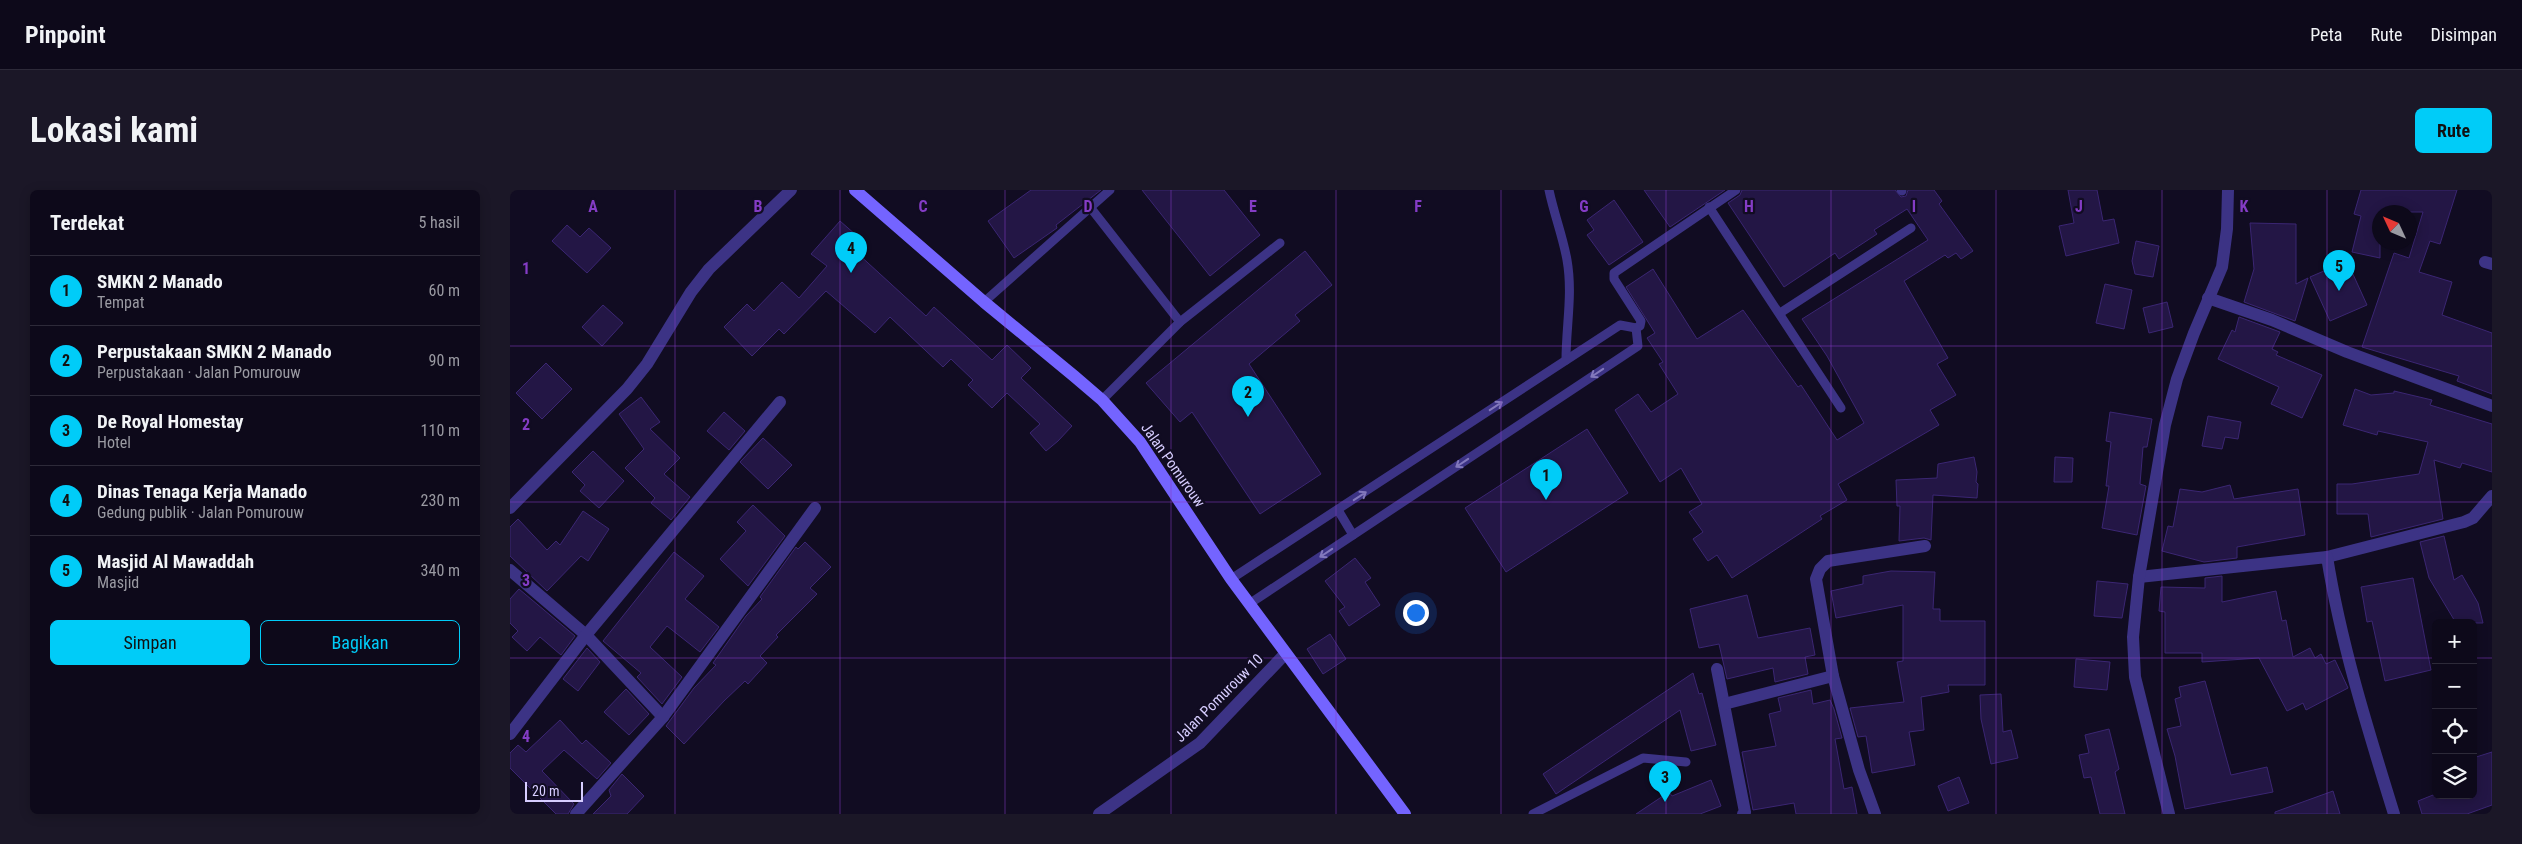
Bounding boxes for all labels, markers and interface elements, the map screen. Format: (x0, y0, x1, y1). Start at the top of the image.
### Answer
text: Pinpoint (25, 21, 106, 49)
text: Peta (2310, 24, 2342, 45)
text: Rute (2370, 24, 2402, 45)
text: Disimpan (2430, 24, 2497, 45)
button: Rute (2415, 108, 2492, 153)
text: Lokasi kami (30, 110, 198, 151)
text: A (588, 197, 598, 216)
text: B (754, 197, 763, 216)
text: C (918, 197, 928, 216)
text: D (1083, 197, 1093, 216)
text: E (1249, 197, 1257, 216)
text: F (1414, 197, 1422, 216)
text: G (1579, 197, 1589, 216)
text: H (1744, 197, 1754, 216)
text: I (1912, 197, 1916, 216)
text: J (2075, 197, 2083, 216)
text: K (2240, 197, 2249, 216)
north arrow (2372, 205, 2417, 250)
text: Terdekat (50, 211, 124, 235)
text: 5 hasil (418, 213, 460, 232)
pin: 4 (835, 232, 867, 273)
pin: 5 (2323, 250, 2355, 291)
text: 1 (522, 259, 530, 278)
text: SMKN 2 Manado (97, 270, 223, 293)
text: 1 (62, 281, 70, 300)
text: 60 m (428, 281, 460, 300)
text: Tempat (97, 293, 144, 312)
text: Perpustakaan SMKN 2 Manado (97, 340, 332, 363)
text: 2 (62, 351, 70, 370)
text: 90 m (428, 351, 460, 370)
text: Perpustakaan · Jalan Pomurouw (97, 363, 301, 382)
one-way arrow (1590, 368, 1604, 378)
pin: 2 (1232, 376, 1264, 417)
one-way arrow (1488, 401, 1502, 411)
text: De Royal Homestay (97, 410, 244, 433)
text: 2 (522, 415, 530, 434)
street label: Jalan Pomurouw (1137, 419, 1209, 511)
text: 3 (62, 421, 70, 440)
text: 110 m (421, 421, 460, 440)
text: Hotel (97, 433, 131, 452)
one-way arrow (1455, 458, 1469, 468)
pin: 1 (1530, 459, 1562, 500)
text: Dinas Tenaga Kerja Manado (97, 480, 307, 503)
one-way arrow (1352, 490, 1366, 500)
text: 4 (62, 491, 70, 510)
text: 230 m (421, 491, 460, 510)
text: Gedung publik · Jalan Pomurouw (97, 503, 304, 522)
one-way arrow (1319, 548, 1333, 558)
text: Masjid Al Mawaddah (97, 550, 254, 573)
text: 5 (62, 561, 70, 580)
text: 340 m (421, 561, 460, 580)
text: 3 (522, 571, 530, 590)
text: Masjid (97, 573, 139, 592)
your location (1403, 600, 1429, 626)
map controls (2432, 619, 2477, 799)
button: + (2432, 619, 2477, 664)
button: Simpan (50, 620, 250, 665)
button: Bagikan (260, 620, 460, 665)
street label: Jalan Pomurouw 10 (1171, 650, 1267, 746)
button: − (2432, 664, 2477, 709)
button: locate (2432, 709, 2477, 754)
text: 4 (522, 727, 530, 746)
button: layers (2432, 754, 2477, 799)
pin: 3 (1649, 761, 1681, 802)
scale bar (525, 779, 582, 802)
text: 20 m (532, 783, 560, 799)

